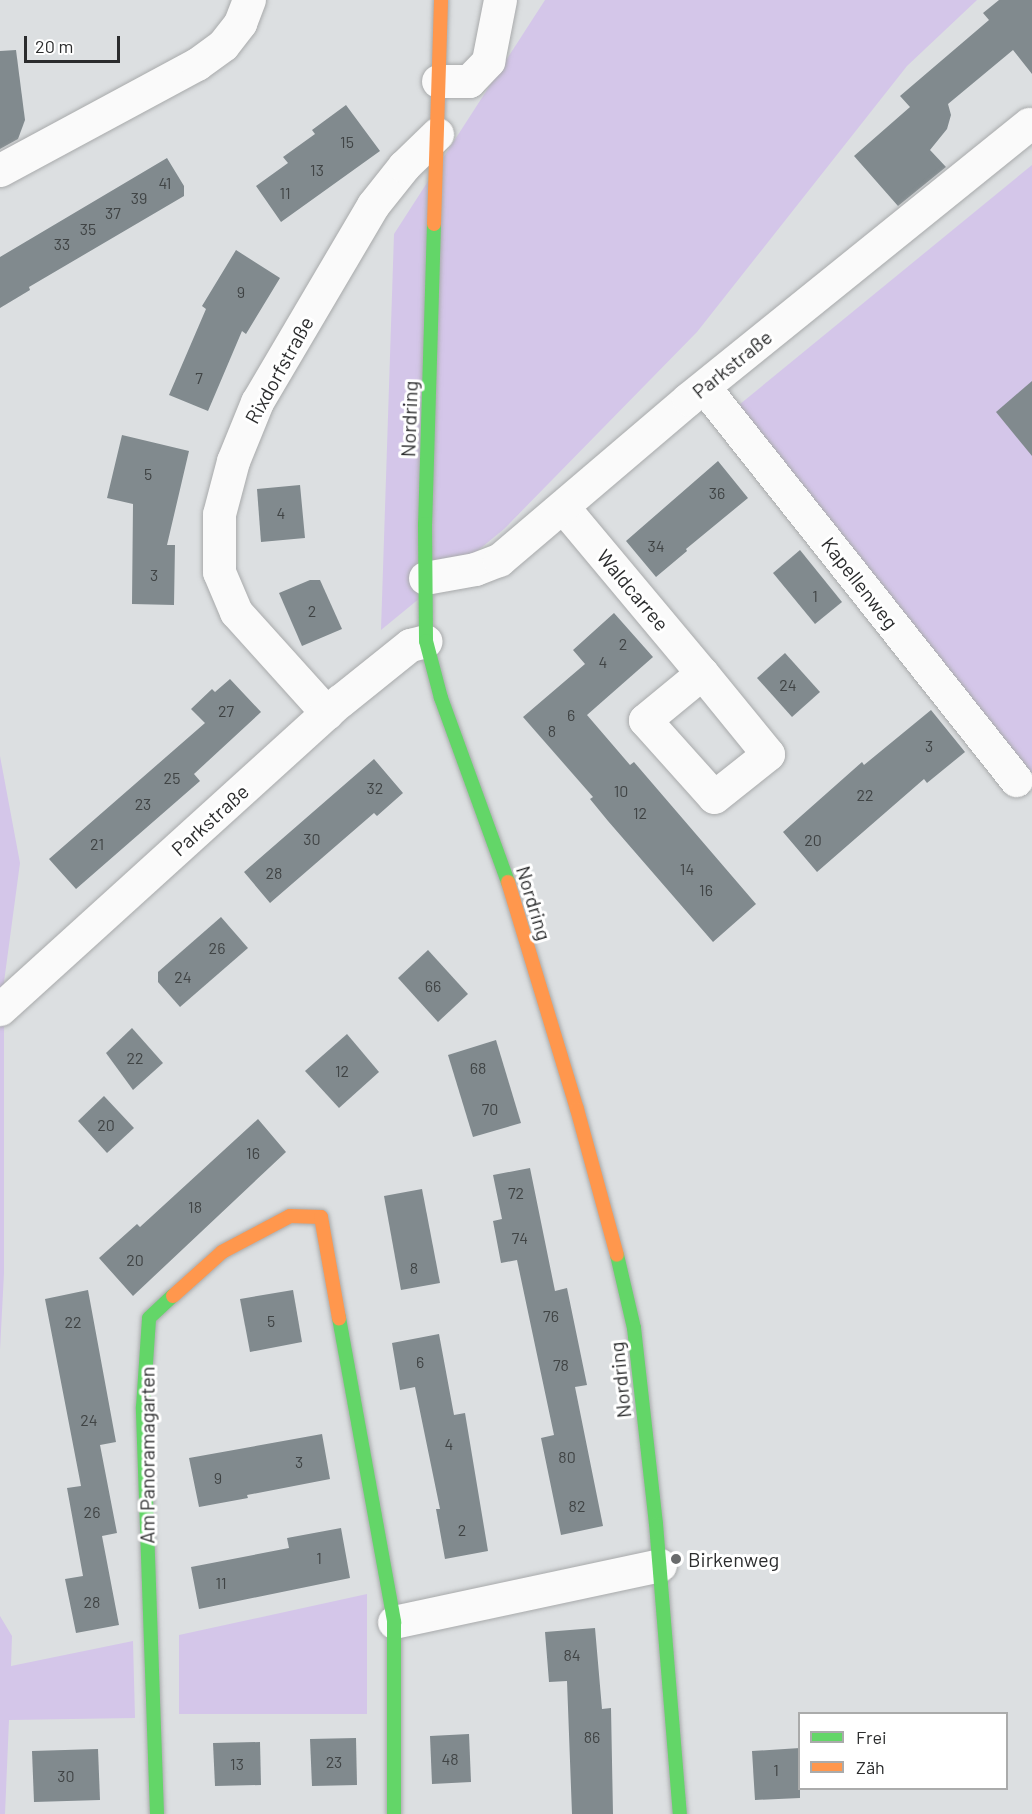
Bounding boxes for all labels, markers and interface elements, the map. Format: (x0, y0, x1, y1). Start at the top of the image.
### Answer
scale bar (27, 24, 123, 62)
text: 20 m (35, 35, 73, 57)
house number: 15 (340, 132, 354, 152)
house number: 13 (310, 160, 324, 180)
house number: 41 (159, 173, 171, 193)
house number: 11 (279, 183, 291, 203)
house number: 39 (131, 188, 147, 208)
house number: 37 (105, 203, 121, 223)
house number: 35 (80, 219, 96, 239)
house number: 33 (54, 234, 70, 254)
house number: 9 (237, 282, 245, 302)
street label: Rixdorfstraße (240, 312, 318, 428)
street label: Parkstraße (687, 325, 777, 403)
house number: 7 (195, 368, 203, 388)
street label: Nordring (396, 380, 422, 458)
house number: 5 (144, 464, 152, 484)
house number: 36 (709, 483, 725, 503)
house number: 4 (277, 503, 285, 523)
street label: Kapellenweg (817, 532, 903, 634)
house number: 34 (647, 536, 665, 556)
street label: Waldcarree (592, 544, 674, 636)
house number: 3 (150, 565, 158, 585)
house number: 1 (812, 586, 818, 606)
house number: 2 (308, 601, 316, 621)
house number: 2 (619, 634, 627, 654)
house number: 4 (599, 652, 607, 672)
house number: 24 (779, 675, 797, 695)
house number: 27 (218, 701, 234, 721)
house number: 6 (567, 705, 575, 725)
house number: 8 (548, 721, 556, 741)
house number: 3 (925, 736, 933, 756)
house number: 25 (164, 768, 180, 788)
house number: 32 (367, 778, 383, 798)
street label: Parkstraße (167, 779, 253, 861)
house number: 10 (614, 781, 628, 801)
house number: 22 (856, 785, 874, 805)
house number: 23 (135, 794, 151, 814)
house number: 12 (633, 803, 647, 823)
house number: 30 (303, 829, 321, 849)
house number: 20 (804, 830, 822, 850)
house number: 21 (90, 834, 104, 854)
house number: 14 (680, 859, 694, 879)
house number: 28 (266, 863, 282, 883)
street label: Nordring (511, 863, 557, 943)
house number: 16 (699, 880, 713, 900)
house number: 26 (209, 938, 225, 958)
house number: 24 (174, 967, 192, 987)
house number: 66 (425, 976, 441, 996)
house number: 22 (126, 1048, 144, 1068)
house number: 68 (470, 1058, 486, 1078)
house number: 12 (335, 1061, 349, 1081)
house number: 70 (482, 1099, 498, 1119)
house number: 20 (97, 1115, 115, 1135)
house number: 16 (246, 1143, 260, 1163)
house number: 72 (508, 1183, 524, 1203)
house number: 18 (188, 1197, 202, 1217)
house number: 74 (512, 1228, 528, 1248)
house number: 20 (126, 1250, 144, 1270)
house number: 8 (410, 1258, 418, 1278)
house number: 76 (543, 1306, 559, 1326)
house number: 5 (267, 1311, 275, 1331)
house number: 22 (64, 1312, 82, 1332)
street label: Nordring (604, 1341, 636, 1419)
house number: 6 (416, 1352, 424, 1372)
house number: 78 (553, 1355, 569, 1375)
street label: Am Panoramagarten (135, 1366, 159, 1544)
house number: 24 (80, 1410, 98, 1430)
house number: 4 (445, 1434, 453, 1454)
house number: 80 (558, 1447, 576, 1467)
house number: 3 (295, 1452, 303, 1472)
house number: 9 (214, 1468, 222, 1488)
house number: 82 (569, 1496, 585, 1516)
house number: 26 (84, 1502, 100, 1522)
house number: 2 (458, 1520, 466, 1540)
place label: Birkenweg (688, 1547, 779, 1571)
house number: 1 (316, 1548, 322, 1568)
marker: Birkenweg (669, 1552, 683, 1566)
house number: 11 (215, 1573, 227, 1593)
house number: 28 (84, 1592, 100, 1612)
house number: 84 (563, 1645, 581, 1665)
legend (798, 1712, 1008, 1790)
text: Frei (856, 1726, 887, 1748)
house number: 86 (584, 1727, 600, 1747)
house number: 48 (441, 1749, 459, 1769)
house number: 23 (326, 1752, 342, 1772)
house number: 13 (230, 1754, 244, 1774)
text: Zäh (856, 1756, 885, 1778)
house number: 1 (773, 1760, 779, 1780)
house number: 30 (57, 1766, 75, 1786)

